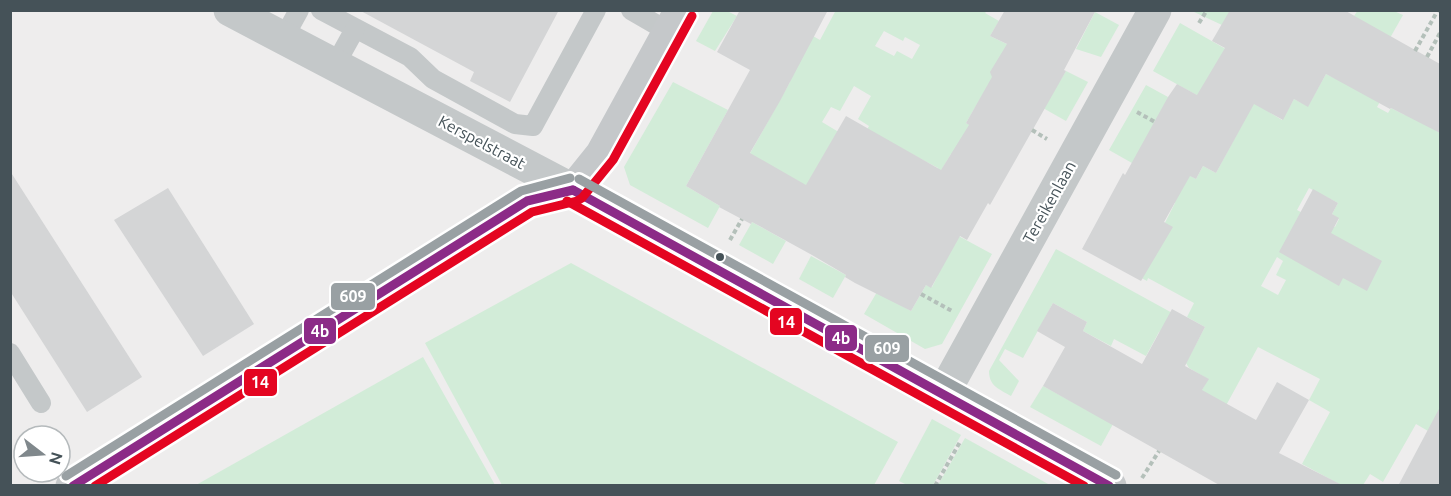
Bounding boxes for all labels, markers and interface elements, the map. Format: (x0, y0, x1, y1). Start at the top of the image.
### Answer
street label: Kerspelstraat (435, 112, 529, 173)
street label: Tereikenlaan (1019, 158, 1079, 246)
unlabelled marker (714, 251, 726, 263)
line badge: 609 (330, 282, 376, 311)
text: 609 (339, 287, 367, 305)
line badge: 14 (769, 307, 803, 336)
text: 14 (777, 313, 795, 331)
line badge: 4b (303, 317, 337, 345)
text: 4b (311, 322, 329, 340)
line badge: 4b (824, 324, 858, 352)
text: 4b (832, 329, 850, 347)
line badge: 609 (864, 334, 910, 363)
text: 609 (873, 339, 901, 357)
line badge: 14 (243, 368, 278, 397)
text: 14 (251, 373, 269, 391)
north arrow (12, 424, 72, 484)
text: N (46, 450, 67, 467)

